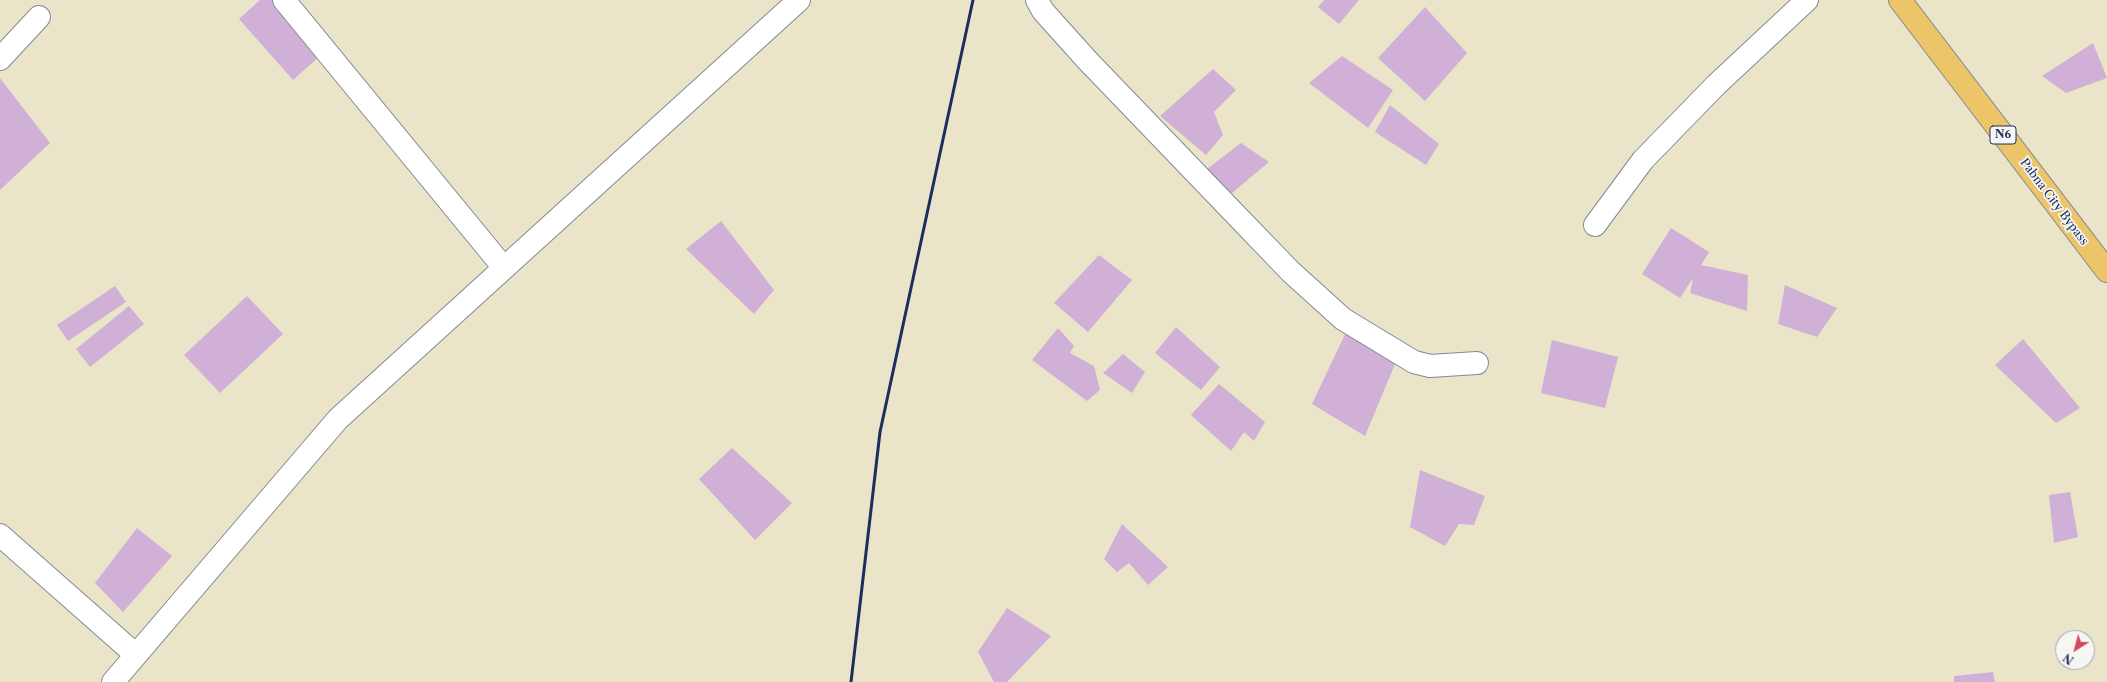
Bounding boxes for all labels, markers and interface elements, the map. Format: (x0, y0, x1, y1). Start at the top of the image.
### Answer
road number: N6 (1990, 126, 2016, 144)
street label: Pabna City Bypass (2017, 156, 2091, 248)
north arrow (2055, 630, 2095, 670)
text: N (2061, 650, 2077, 667)

